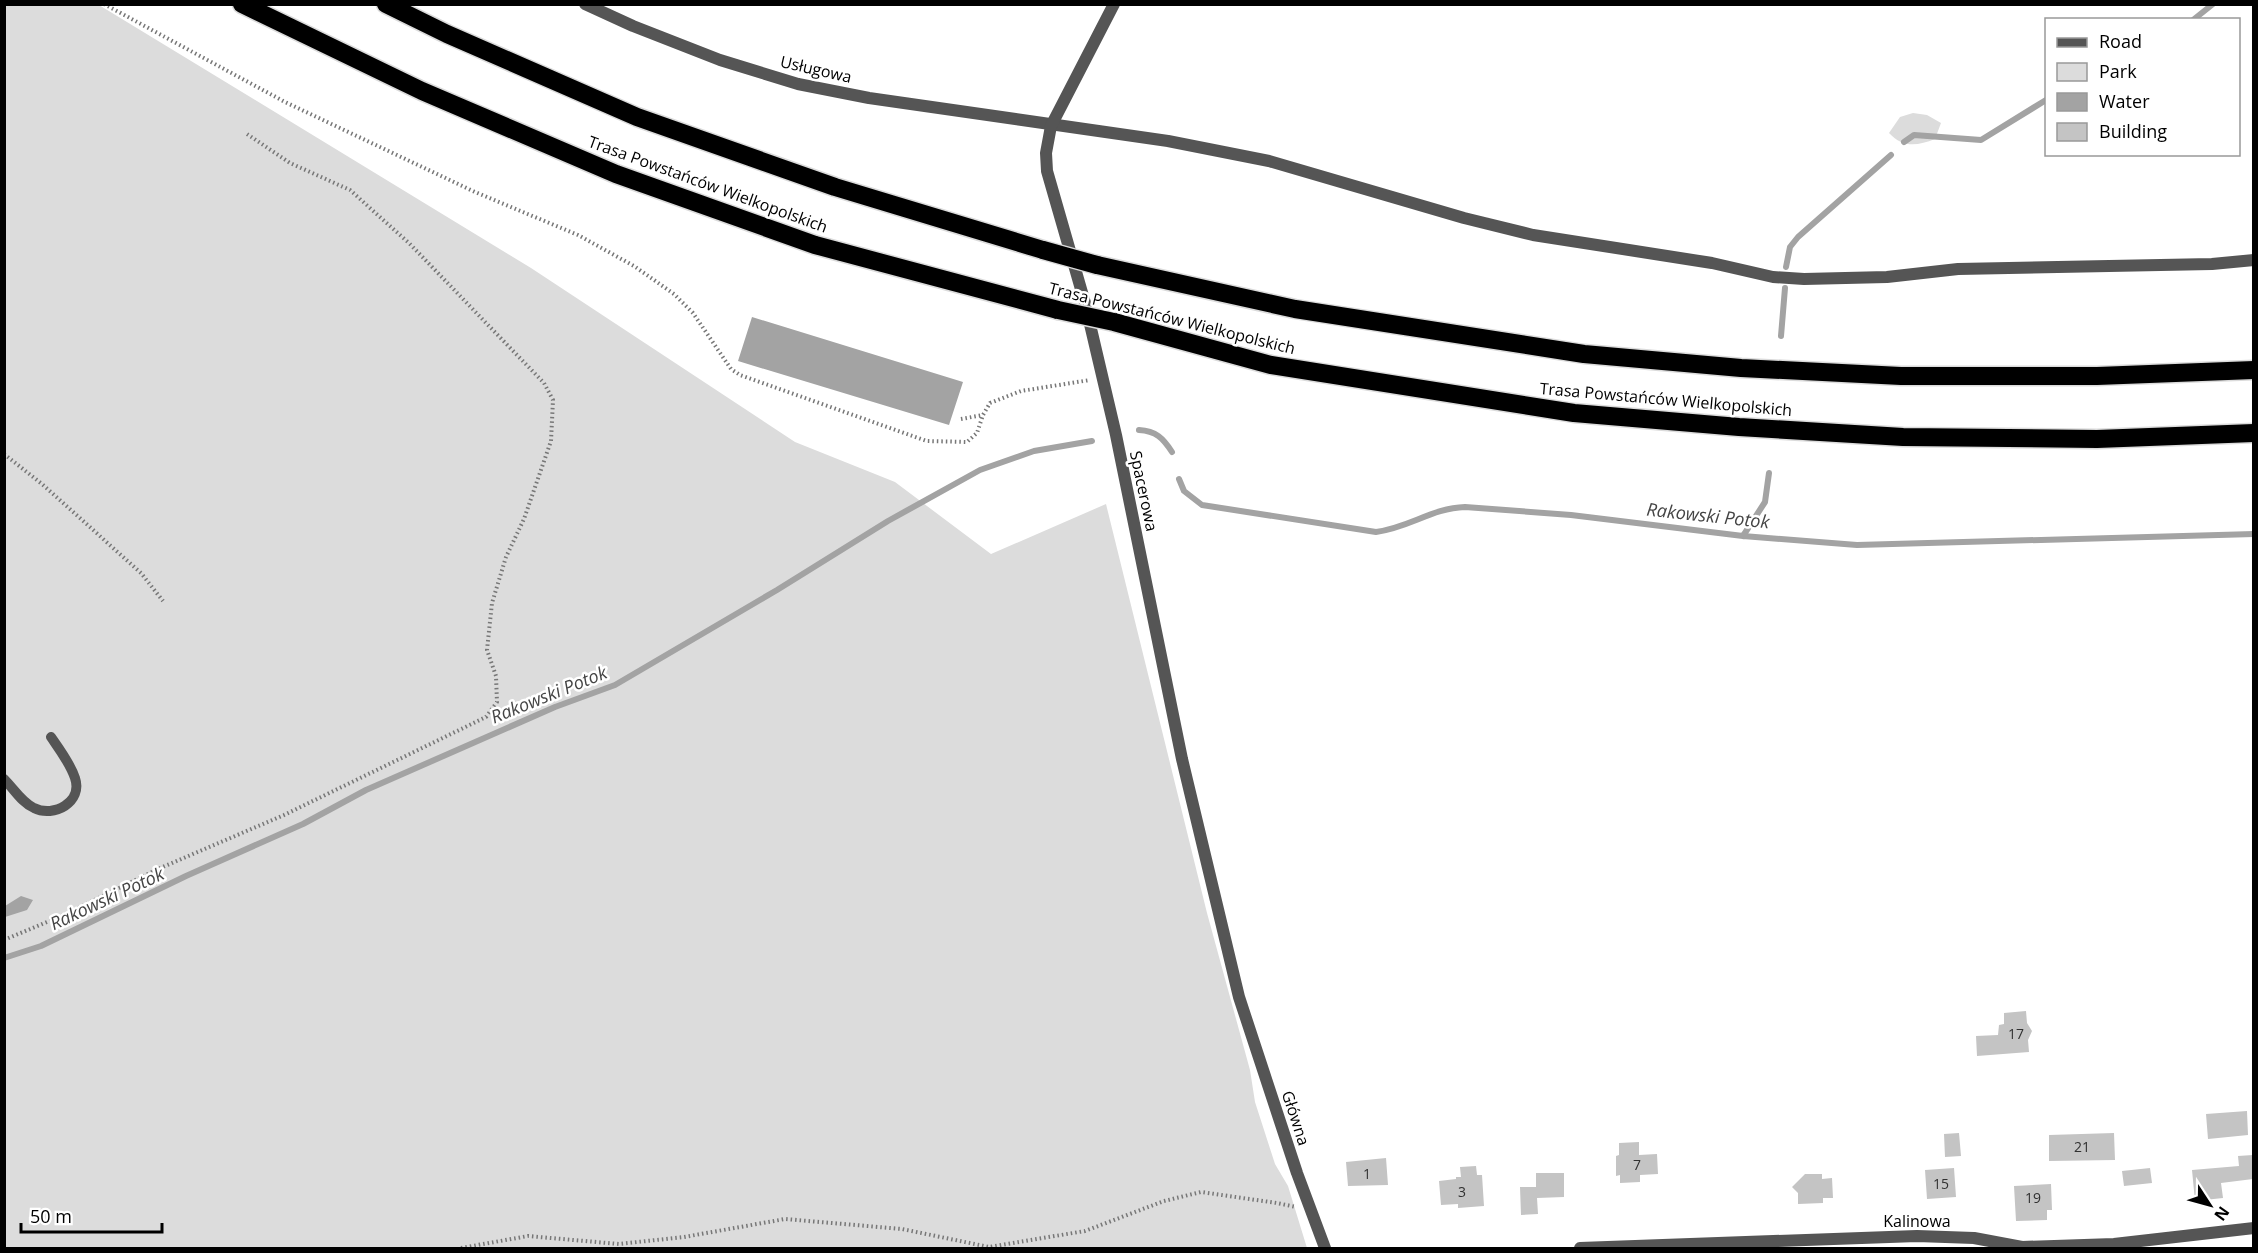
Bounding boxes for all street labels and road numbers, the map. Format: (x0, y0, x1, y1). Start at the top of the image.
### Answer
street label: Usługowa (778, 50, 854, 88)
street label: Trasa Powstańców Wielkopolskich (585, 130, 831, 238)
street label: Trasa Powstańców Wielkopolskich (1046, 277, 1298, 359)
street label: Trasa Powstańców Wielkopolskich (1539, 377, 1793, 421)
street label: Spacerowa (1125, 449, 1163, 533)
street label: Główna (1277, 1088, 1315, 1148)
street label: Kalinowa (1883, 1210, 1951, 1232)

